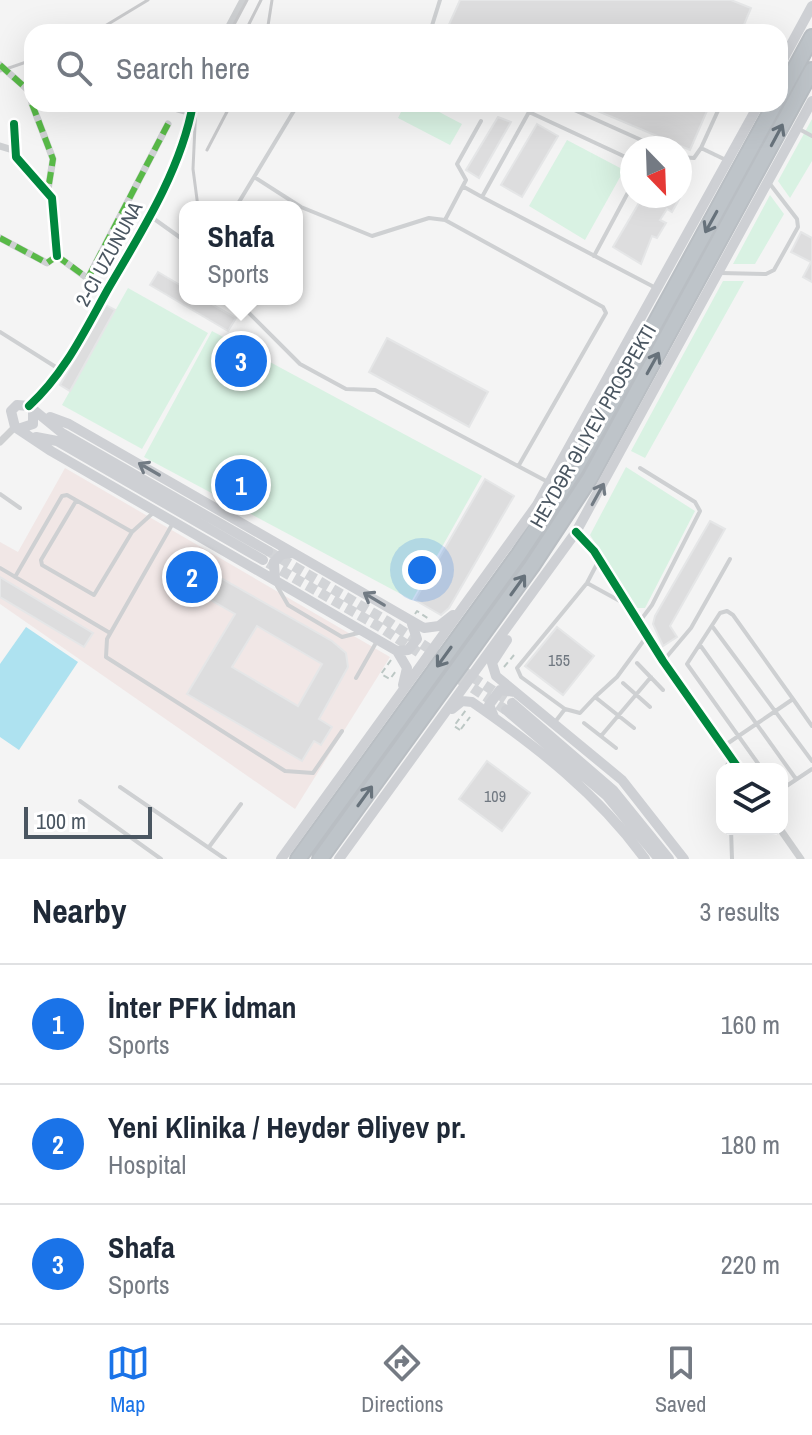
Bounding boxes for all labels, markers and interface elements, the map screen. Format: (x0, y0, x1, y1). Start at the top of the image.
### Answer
search box (24, 24, 788, 112)
icon: search (52, 46, 96, 90)
text: Search here (116, 48, 250, 88)
one-way arrow (769, 123, 785, 147)
north arrow (620, 136, 692, 208)
street label: 2-CI UZUNUNA (69, 197, 148, 311)
popup (179, 201, 303, 305)
one-way arrow (703, 209, 719, 233)
text: Shafa (208, 216, 275, 256)
text: Sports (208, 256, 269, 291)
street label: HEYDƏR ƏLIYEV PROSPEKTI (523, 319, 662, 532)
pin: 3 (215, 331, 267, 391)
one-way arrow (646, 352, 661, 376)
pin: 1 (215, 455, 267, 515)
one-way arrow (137, 461, 161, 476)
one-way arrow (590, 483, 606, 506)
pin: 2 (166, 547, 218, 607)
your location (402, 550, 442, 590)
one-way arrow (510, 575, 526, 597)
one-way arrow (363, 591, 386, 607)
one-way arrow (436, 646, 452, 668)
house number: 155 (548, 649, 570, 671)
map controls (716, 763, 788, 835)
button: layers (716, 763, 788, 835)
one-way arrow (357, 785, 374, 807)
house number: 109 (484, 785, 506, 807)
scale bar (24, 803, 152, 839)
text: 100 m (36, 806, 86, 836)
text: Nearby (32, 888, 127, 934)
text: 3 results (699, 894, 780, 929)
text: İnter PFK İdman (108, 987, 297, 1027)
text: 1 (52, 1007, 64, 1042)
text: 160 m (721, 1007, 780, 1042)
text: Sports (108, 1027, 170, 1062)
text: Yeni Klinika / Heydər Əliyev pr. (108, 1107, 466, 1147)
text: 2 (52, 1127, 64, 1162)
text: 180 m (721, 1127, 780, 1162)
text: Hospital (108, 1147, 186, 1182)
text: Shafa (108, 1227, 175, 1267)
text: 3 (52, 1247, 64, 1282)
text: 220 m (721, 1247, 780, 1282)
text: Sports (108, 1267, 170, 1302)
tab: Map (106, 1341, 150, 1419)
tab: Directions (361, 1341, 444, 1419)
tab: Saved (655, 1341, 706, 1419)

